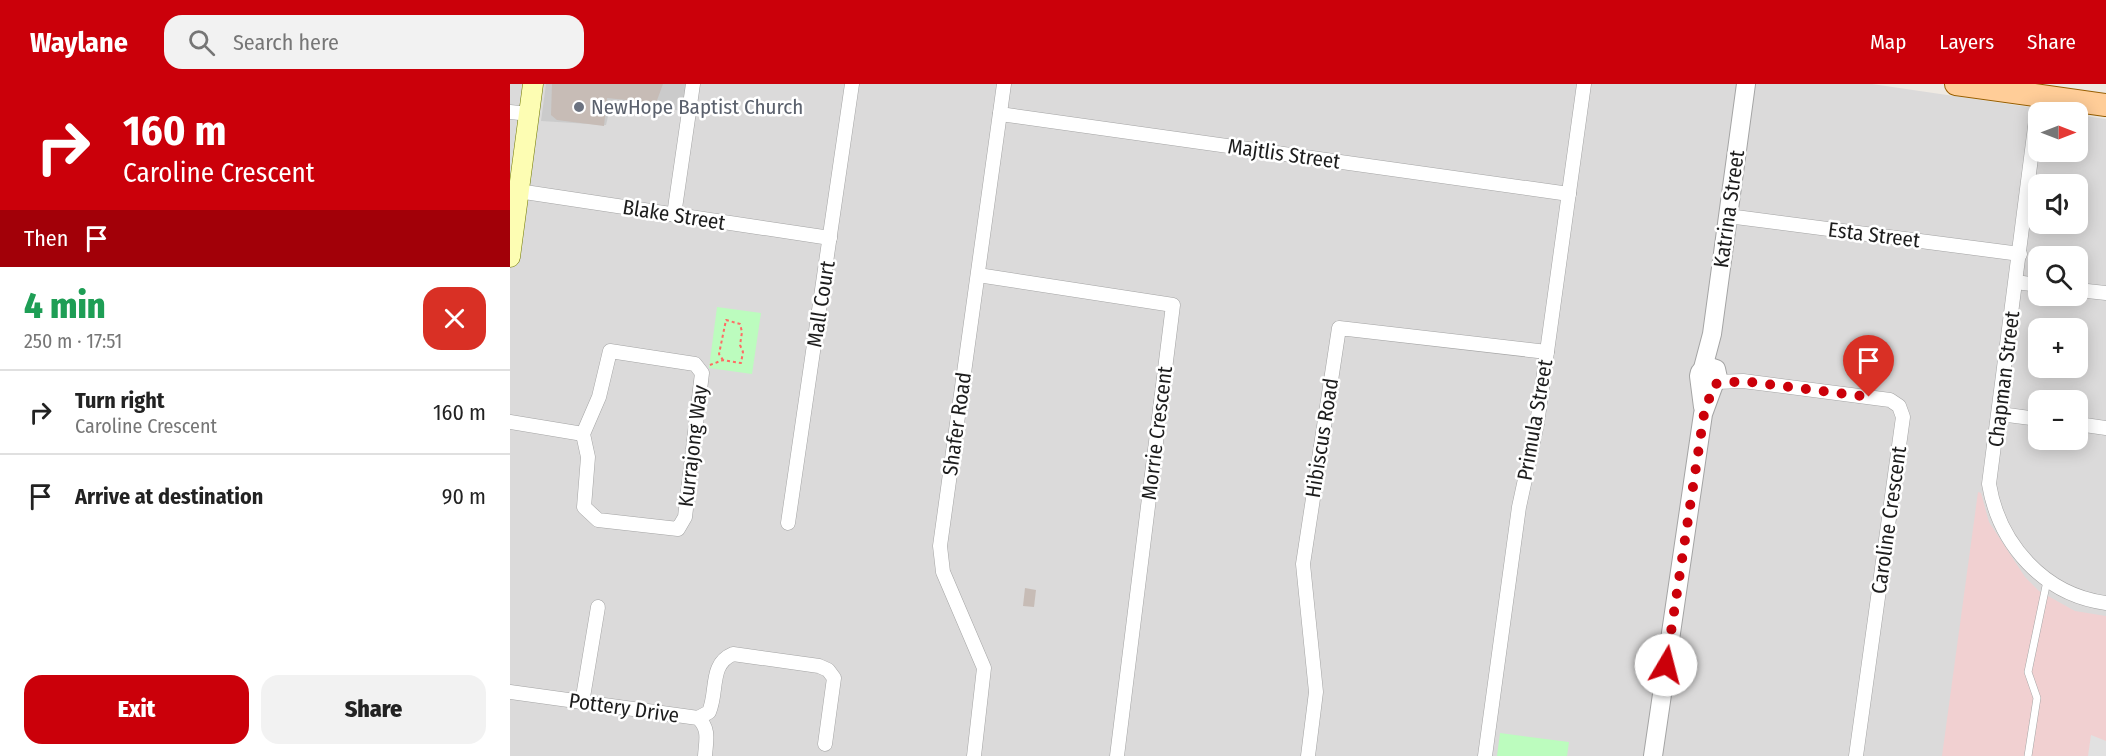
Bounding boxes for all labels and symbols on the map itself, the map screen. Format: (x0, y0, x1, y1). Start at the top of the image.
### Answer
place label: NewHope Baptist Church (591, 94, 803, 120)
marker: NewHope Baptist Church (572, 100, 586, 114)
north arrow (2028, 102, 2088, 162)
street label: Majtlis Street (1226, 133, 1342, 175)
street label: Katrina Street (1708, 148, 1750, 270)
street label: Blake Street (621, 194, 727, 236)
street label: Esta Street (1827, 216, 1922, 254)
street label: Mall Court (801, 259, 841, 349)
street label: Chapman Street (1983, 309, 2025, 449)
pin (1843, 335, 1894, 397)
street label: Primula Street (1512, 357, 1558, 483)
street label: Morrie Crescent (1136, 365, 1178, 501)
street label: Shafer Road (937, 371, 977, 477)
street label: Hibiscus Road (1300, 376, 1344, 500)
street label: Kurrajong Way (673, 383, 713, 508)
street label: Caroline Crescent (1866, 444, 1912, 596)
position arrow (1634, 633, 1698, 697)
street label: Pottery Drive (567, 687, 681, 729)

